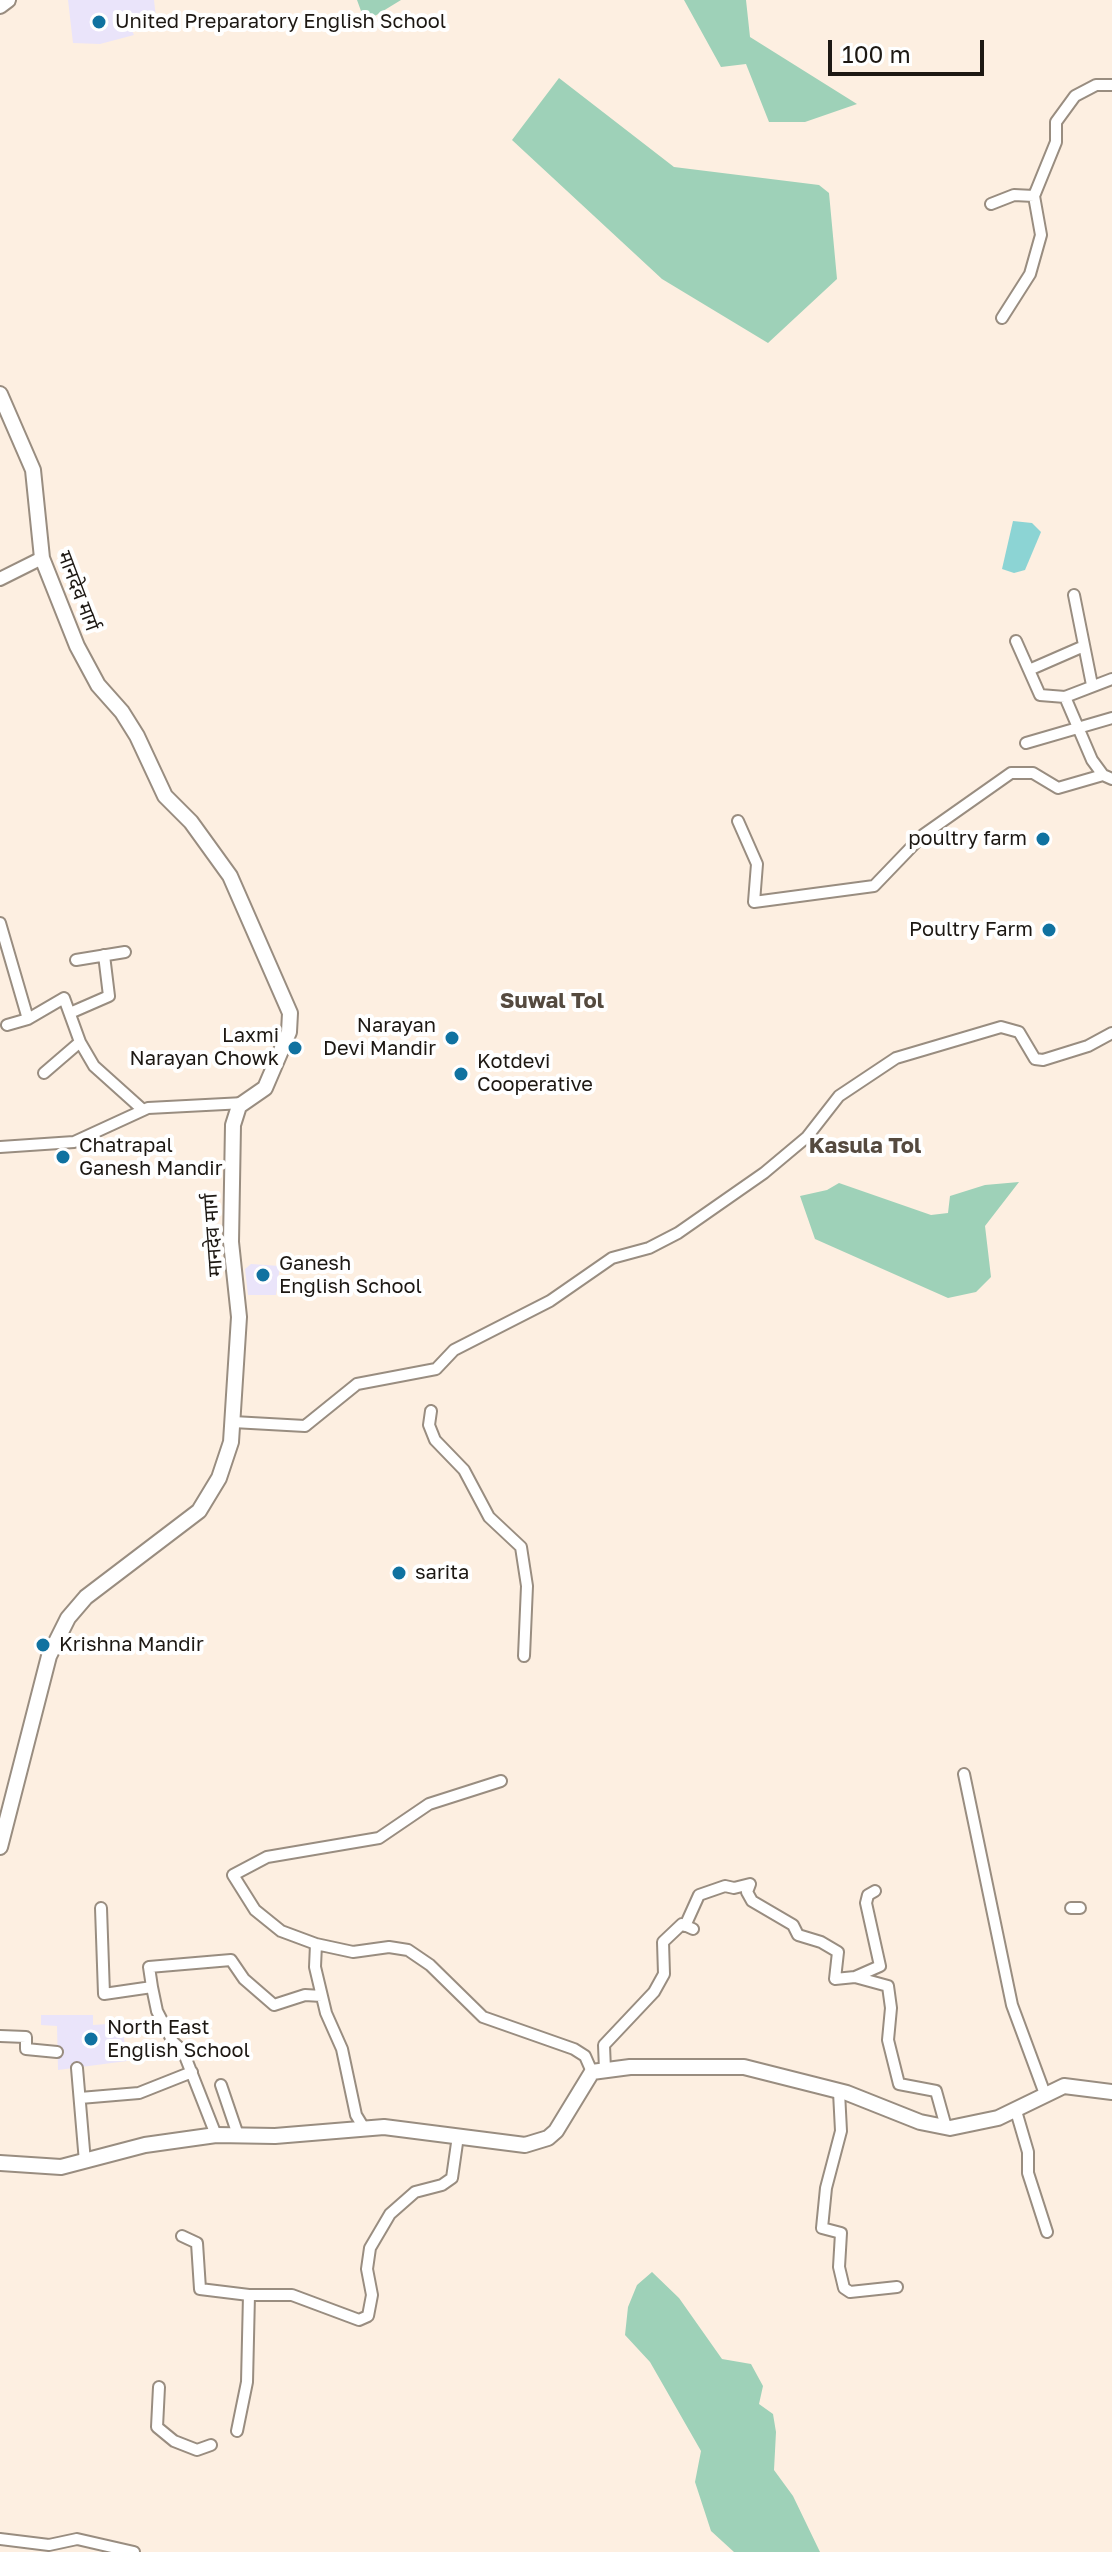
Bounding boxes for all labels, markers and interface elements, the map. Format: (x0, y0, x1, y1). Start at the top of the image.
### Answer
place label: United Preparatory English School (115, 10, 446, 34)
marker: United Preparatory English School (90, 13, 108, 31)
scale bar (832, 24, 988, 74)
text: 100 m (842, 39, 911, 68)
street label: मानदेव मार्ग (52, 548, 104, 634)
place label: poultry farm (908, 827, 1027, 851)
marker: poultry farm (1034, 830, 1052, 848)
place label: Poultry Farm (909, 918, 1033, 942)
marker: Poultry Farm (1040, 921, 1058, 939)
district label: Suwal Tol (500, 988, 604, 1014)
place label: Narayan Devi Mandir (323, 1014, 436, 1061)
place label: Laxmi Narayan Chowk (130, 1024, 279, 1071)
marker: Narayan Devi Mandir (443, 1029, 461, 1047)
marker: Laxmi Narayan Chowk (286, 1039, 304, 1057)
place label: Kotdevi Cooperative (477, 1050, 593, 1097)
marker: Kotdevi Cooperative (452, 1065, 470, 1083)
district label: Kasula Tol (809, 1133, 921, 1159)
place label: Chatrapal Ganesh Mandir (79, 1134, 222, 1181)
marker: Chatrapal Ganesh Mandir (54, 1148, 72, 1166)
street label: मानदेव मार्ग (198, 1193, 228, 1277)
place label: Ganesh English School (279, 1252, 422, 1299)
marker: Ganesh English School (254, 1266, 272, 1284)
place label: sarita (415, 1561, 469, 1585)
marker: sarita (390, 1564, 408, 1582)
place label: Krishna Mandir (59, 1633, 204, 1657)
marker: Krishna Mandir (34, 1636, 52, 1654)
place label: North East English School (107, 2016, 250, 2063)
marker: North East English School (82, 2030, 100, 2048)

